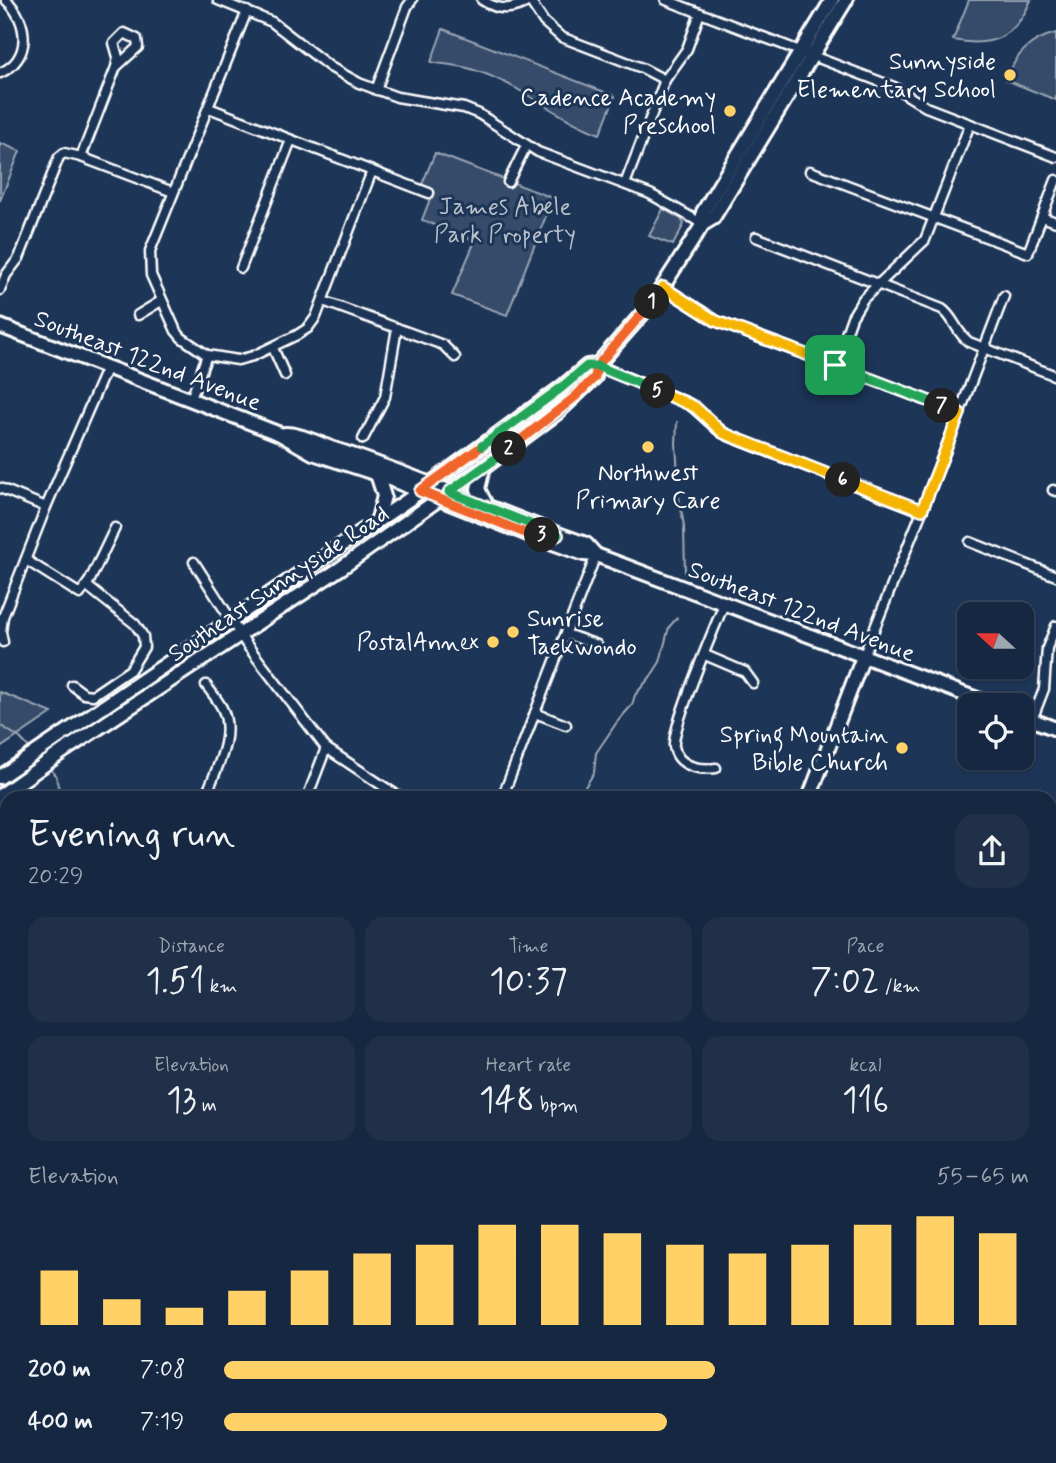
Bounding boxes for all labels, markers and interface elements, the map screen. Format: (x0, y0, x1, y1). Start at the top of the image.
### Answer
place label: Sunnyside Elementary School (797, 47, 996, 106)
marker: Sunnyside Elementary School (1002, 67, 1018, 83)
place label: Cadence Academy Preschool (520, 83, 716, 142)
marker: Cadence Academy Preschool (722, 103, 738, 119)
park label: James Abele Park Property (434, 192, 576, 251)
pin: 1 (634, 284, 670, 320)
text: 1 (647, 289, 656, 314)
street label: Southeast 122nd Avenue (30, 304, 266, 419)
pin (805, 335, 865, 395)
icon: arrive (816, 346, 854, 384)
pin: 5 (640, 374, 676, 408)
text: 5 (652, 378, 663, 403)
pin: 7 (925, 388, 960, 424)
text: 7 (936, 393, 947, 418)
pin: 2 (491, 432, 526, 466)
text: 2 (504, 436, 513, 461)
marker: Northwest Primary Care (640, 439, 656, 455)
place label: Northwest Primary Care (575, 458, 721, 517)
pin: 6 (826, 462, 860, 498)
text: 6 (838, 467, 847, 492)
street label: Southeast Sunnyside Road (162, 499, 395, 670)
pin: 3 (524, 518, 560, 552)
text: 3 (537, 522, 546, 547)
street label: Southeast 122nd Avenue (684, 555, 920, 670)
north arrow (957, 602, 1034, 679)
map controls (957, 602, 1034, 770)
place label: Sunrise Taekwondo (527, 604, 637, 663)
marker: Sunrise Taekwondo (505, 624, 521, 640)
place label: PostalAnnex (357, 628, 479, 659)
marker: PostalAnnex (485, 634, 501, 650)
button: locate (957, 693, 1034, 770)
place label: Spring Mountain Bible Church (720, 720, 888, 779)
marker: Spring Mountain Bible Church (894, 740, 910, 756)
text: Evening run (28, 811, 235, 860)
button: share (955, 814, 1029, 888)
text: 20:29 (28, 862, 84, 892)
text: Distance (158, 934, 225, 959)
text: Time (509, 934, 548, 959)
text: Pace (847, 934, 884, 959)
text: 1.51 (146, 959, 205, 1005)
text: 10:37 (489, 959, 568, 1005)
text: 7:02 (811, 959, 879, 1005)
text: km (205, 974, 237, 999)
text: /km (879, 974, 920, 999)
text: Elevation (154, 1053, 229, 1078)
text: Heart rate (486, 1053, 571, 1078)
text: kcal (850, 1053, 881, 1078)
text: 13 (166, 1078, 197, 1124)
text: 148 (479, 1078, 535, 1124)
text: 116 (842, 1078, 889, 1124)
text: m (197, 1093, 217, 1118)
text: bpm (535, 1093, 578, 1118)
text: Elevation (28, 1162, 119, 1192)
text: 55–65 m (937, 1162, 1029, 1192)
text: 200 m (28, 1355, 91, 1385)
text: 7:08 (140, 1355, 186, 1385)
text: 400 m (28, 1407, 93, 1437)
text: 7:19 (140, 1407, 184, 1437)

